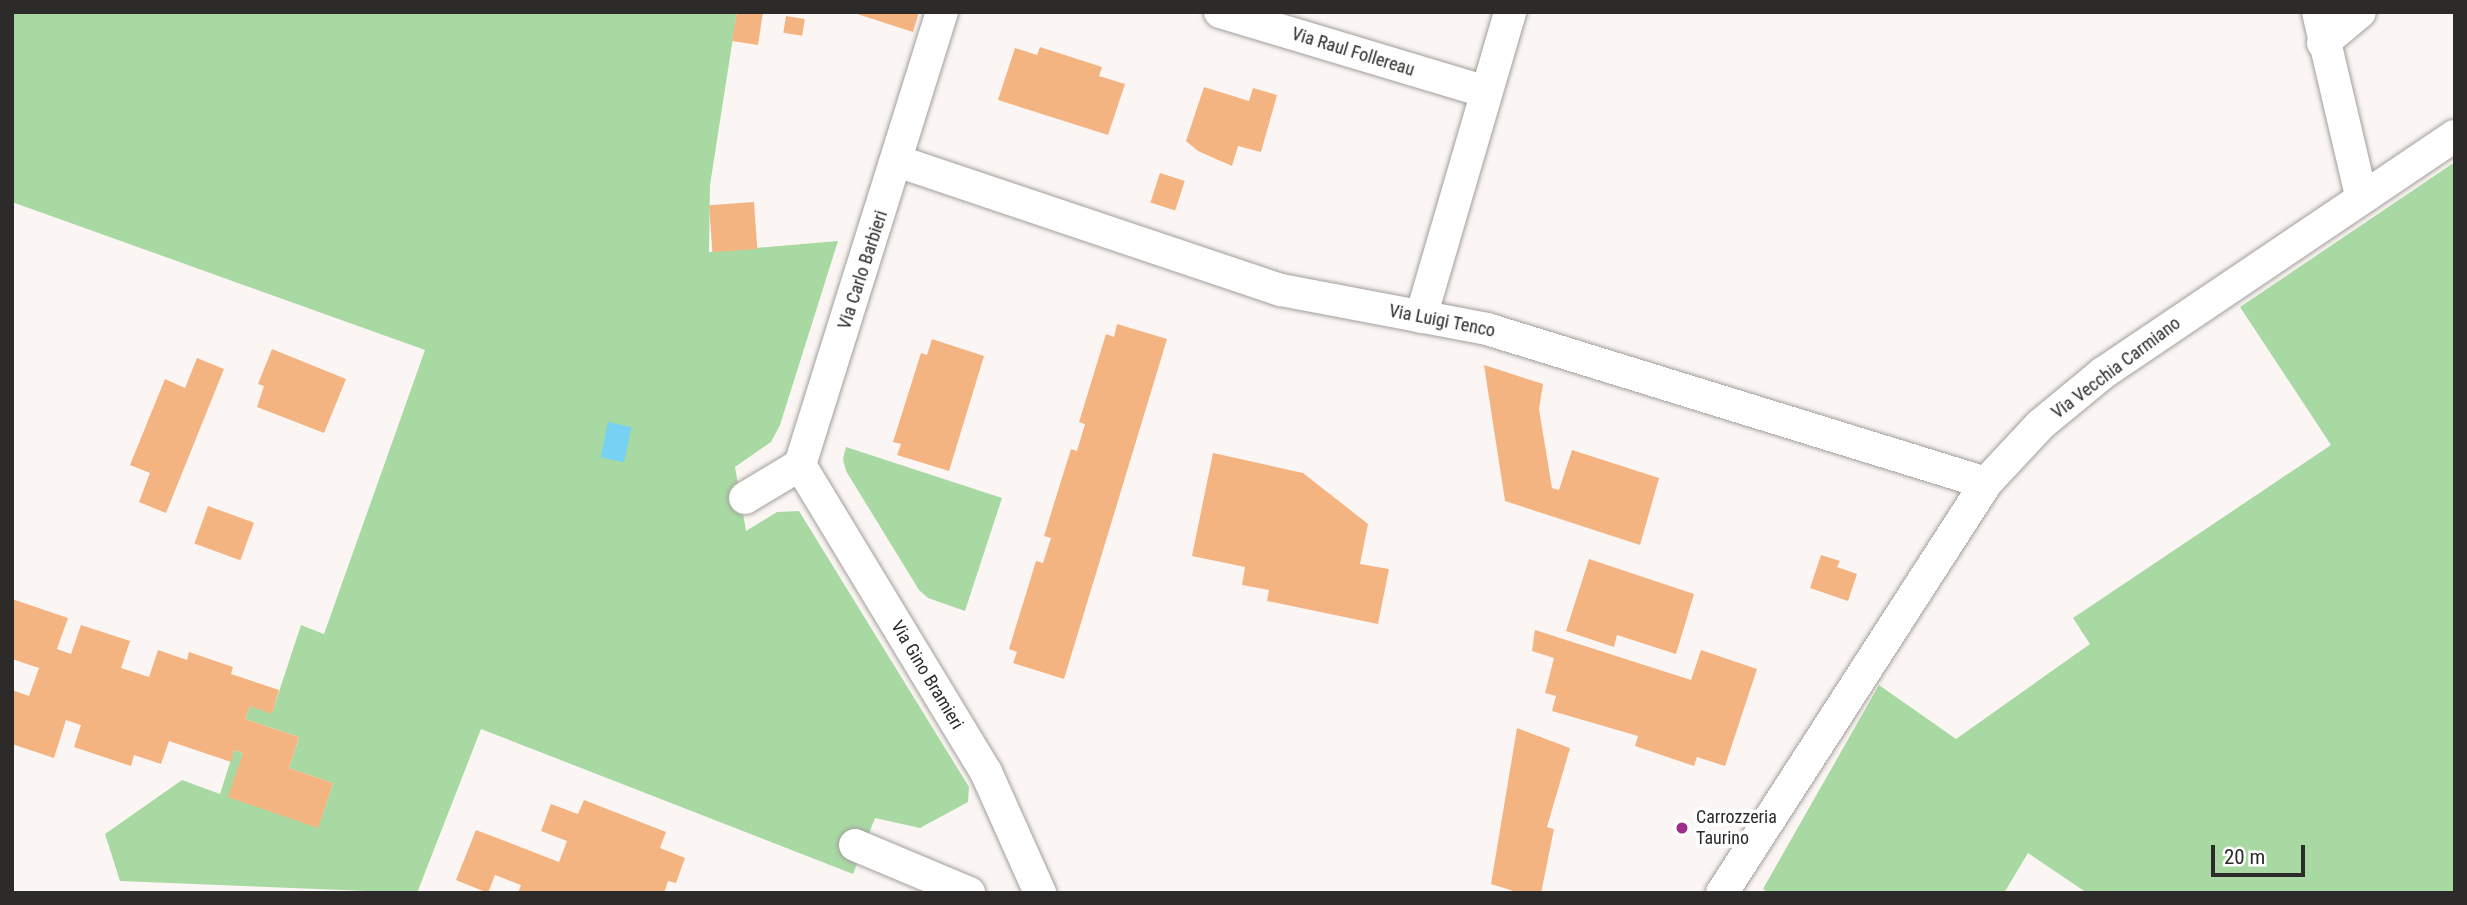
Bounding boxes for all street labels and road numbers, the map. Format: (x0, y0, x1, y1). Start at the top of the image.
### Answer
street label: Via Raul Follereau (1289, 23, 1417, 81)
street label: Via Carlo Barbieri (834, 208, 892, 332)
street label: Via Luigi Tenco (1387, 300, 1497, 342)
street label: Via Vecchia Carmiano (2047, 313, 2185, 423)
street label: Via Gino Bramieri (886, 617, 968, 733)

